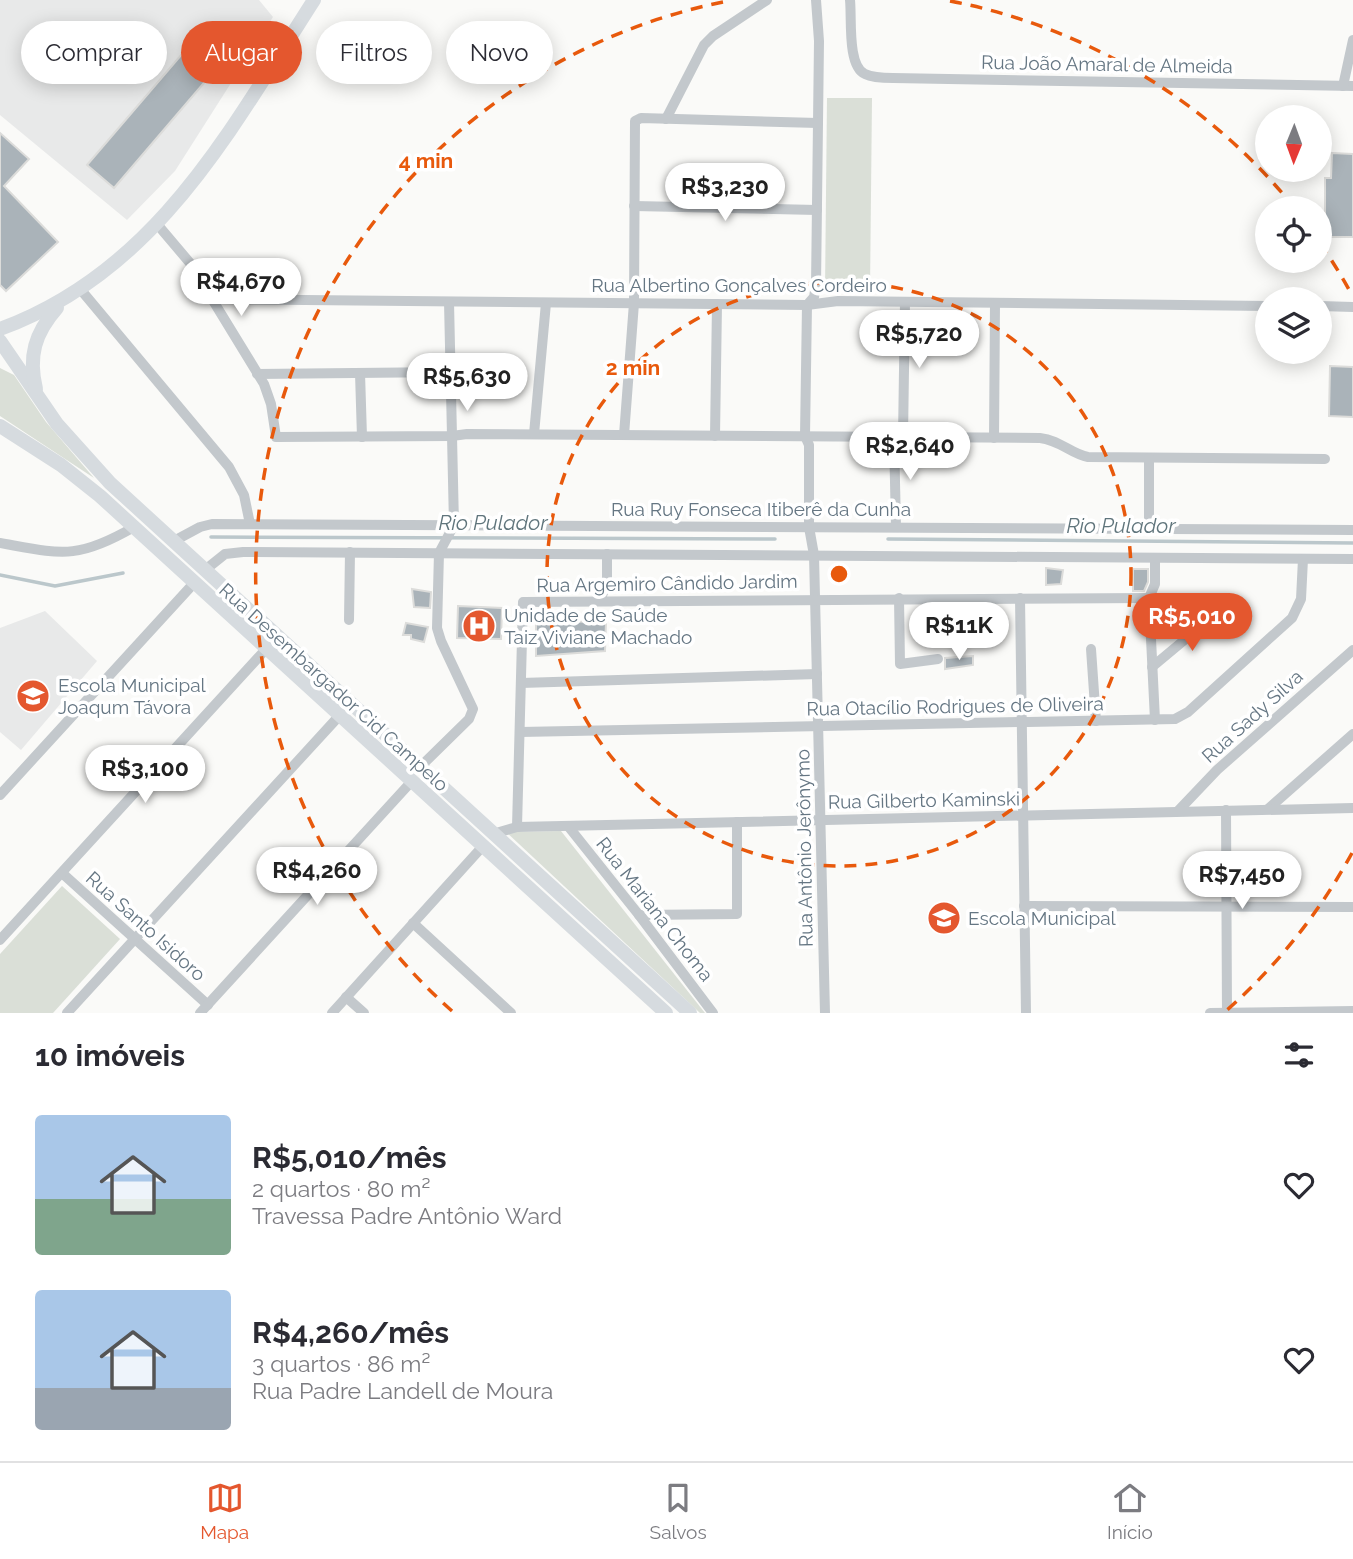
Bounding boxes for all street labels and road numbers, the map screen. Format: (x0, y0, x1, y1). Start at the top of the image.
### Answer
street label: Rua João Amaral de Almeida (981, 51, 1233, 77)
street label: Rua Albertino Gonçalves Cordeiro (591, 274, 887, 296)
street label: Rua Ruy Fonseca Itiberê da Cunha (611, 498, 911, 520)
street label: Rua Argemiro Cândido Jardim (536, 570, 798, 596)
street label: Rua Desembargador Cid Campelo (215, 578, 453, 796)
street label: Rua Sady Silva (1197, 665, 1307, 767)
street label: Rua Otacílio Rodrigues de Oliveira (806, 692, 1104, 720)
street label: Rua Antônio Jerônymo (791, 749, 817, 947)
street label: Rua Gilberto Kaminski (828, 787, 1020, 813)
street label: Rua Mariana Choma (592, 833, 718, 985)
street label: Rua Santo Isidoro (82, 867, 210, 985)

